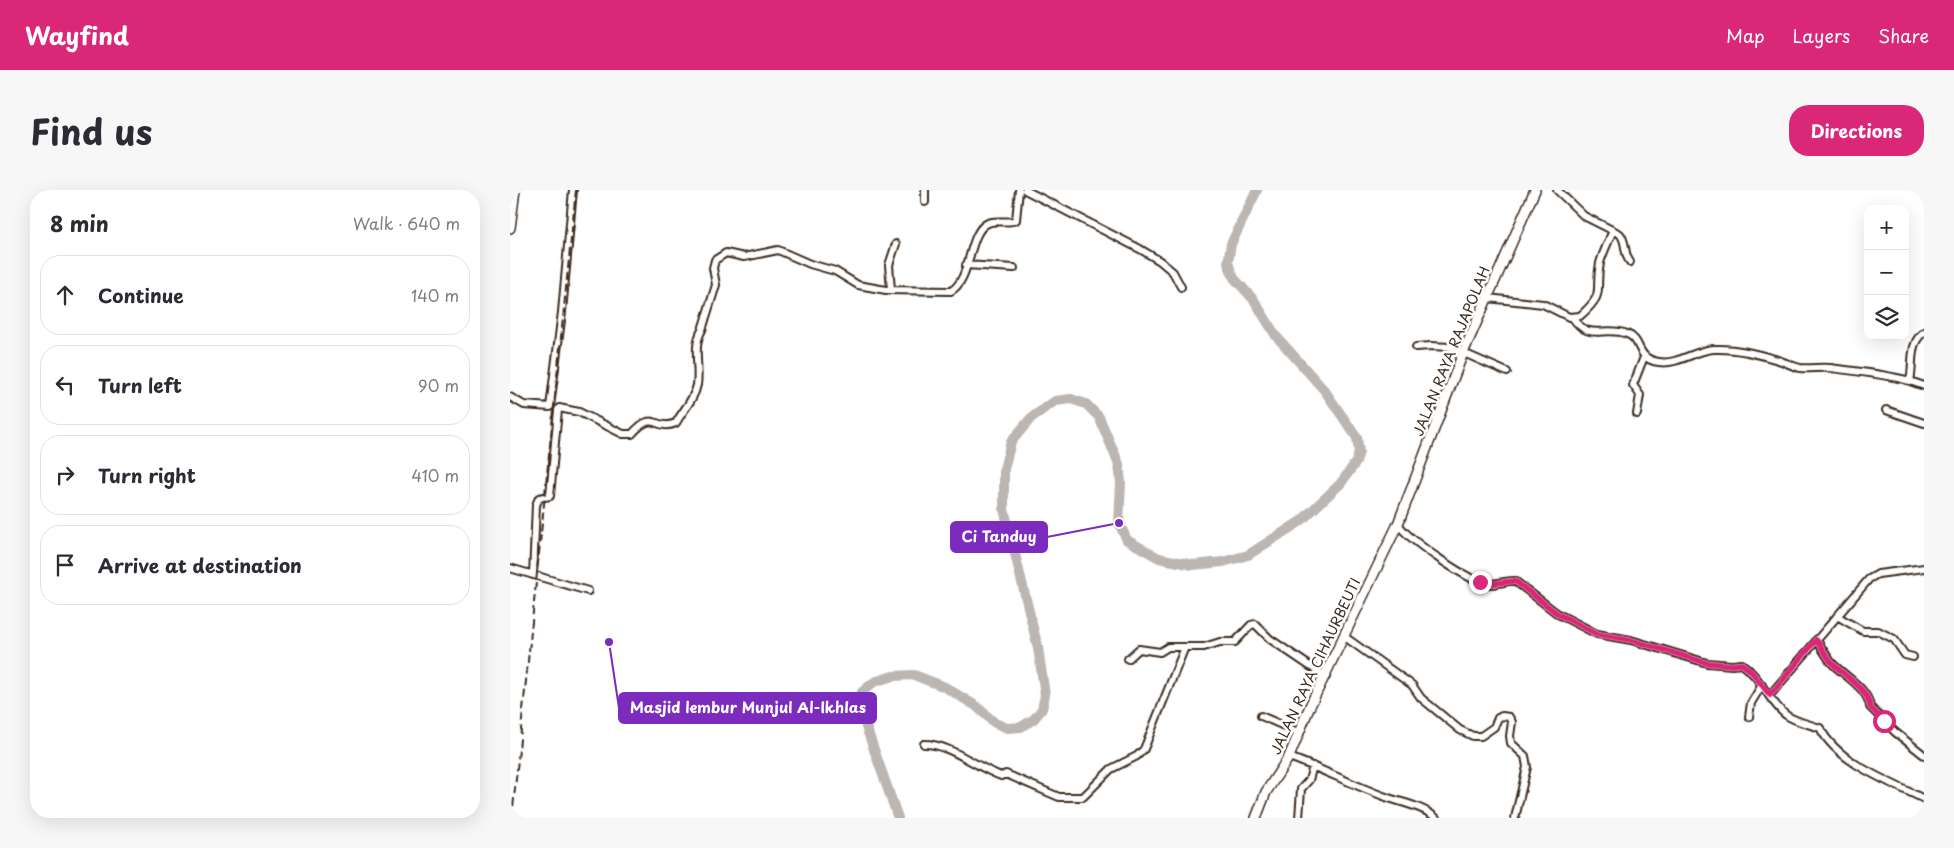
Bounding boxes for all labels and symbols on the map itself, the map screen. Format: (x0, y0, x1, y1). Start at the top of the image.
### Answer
street label: JALAN RAYA RAJAPOLAH (1407, 263, 1495, 439)
callout: Ci Tanduy (951, 522, 1047, 552)
text: Ci Tanduy (961, 524, 1037, 547)
route end (1469, 571, 1492, 594)
street label: JALAN RAYA CIHAURBEUTI (1265, 574, 1365, 758)
callout: Masjid lembur Munjul Al-Ikhlas (619, 693, 876, 723)
text: Masjid lembur Munjul Al-Ikhlas (630, 695, 866, 718)
route start (1873, 710, 1896, 733)

